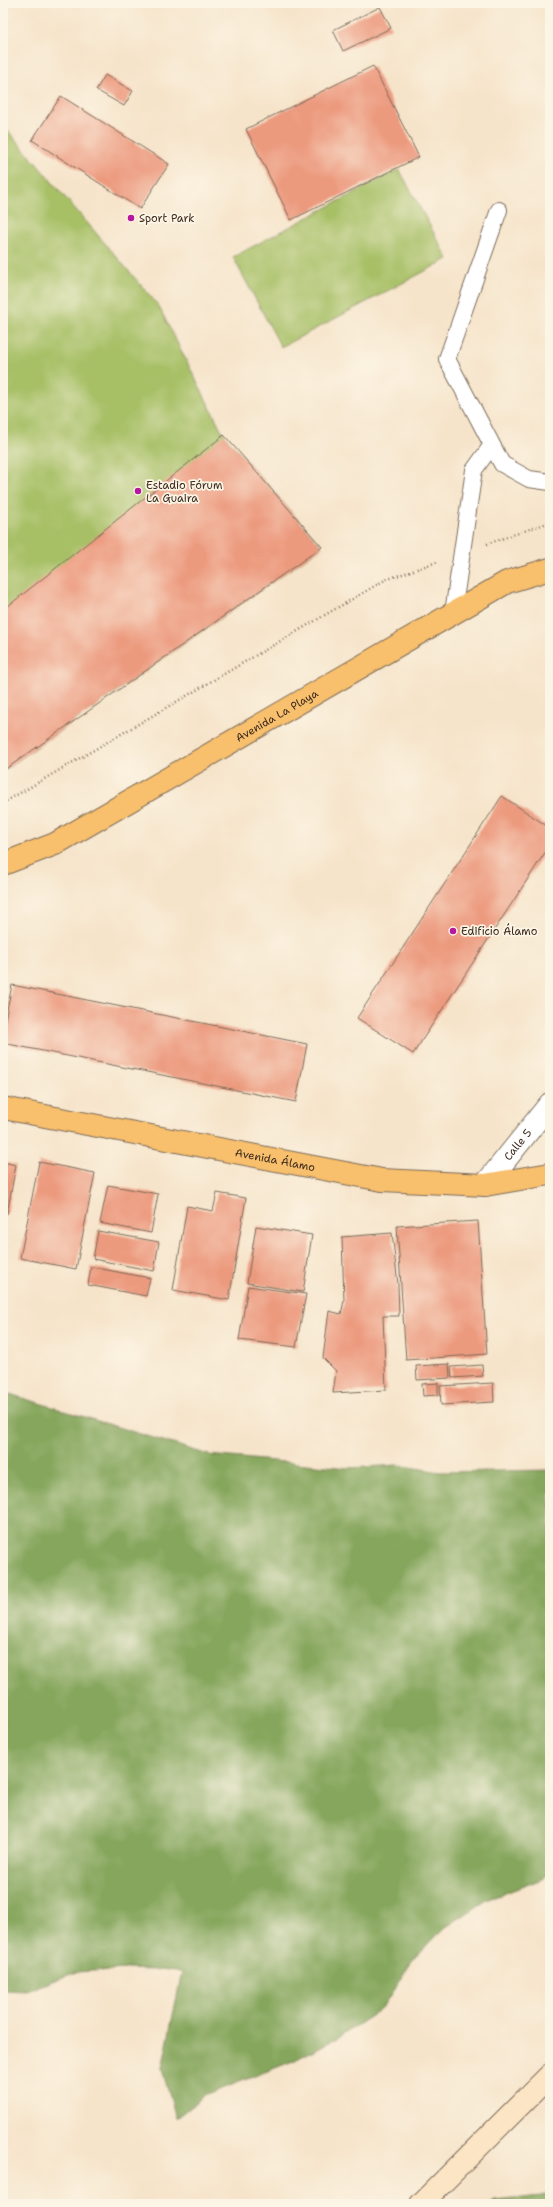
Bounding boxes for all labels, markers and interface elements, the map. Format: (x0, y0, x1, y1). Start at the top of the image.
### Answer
place label: Sport Park (139, 211, 195, 226)
marker: Sport Park (126, 213, 136, 223)
place label: Estadio Fórum La Guaira (146, 478, 223, 506)
marker: Estadio Fórum La Guaira (133, 486, 143, 496)
street label: Avenida La Playa (233, 686, 321, 745)
place label: Edificio Álamo (461, 923, 538, 939)
marker: Edificio Álamo (448, 926, 458, 936)
street label: Calle 5 (500, 1125, 535, 1163)
street label: Avenida Álamo (234, 1145, 317, 1175)

